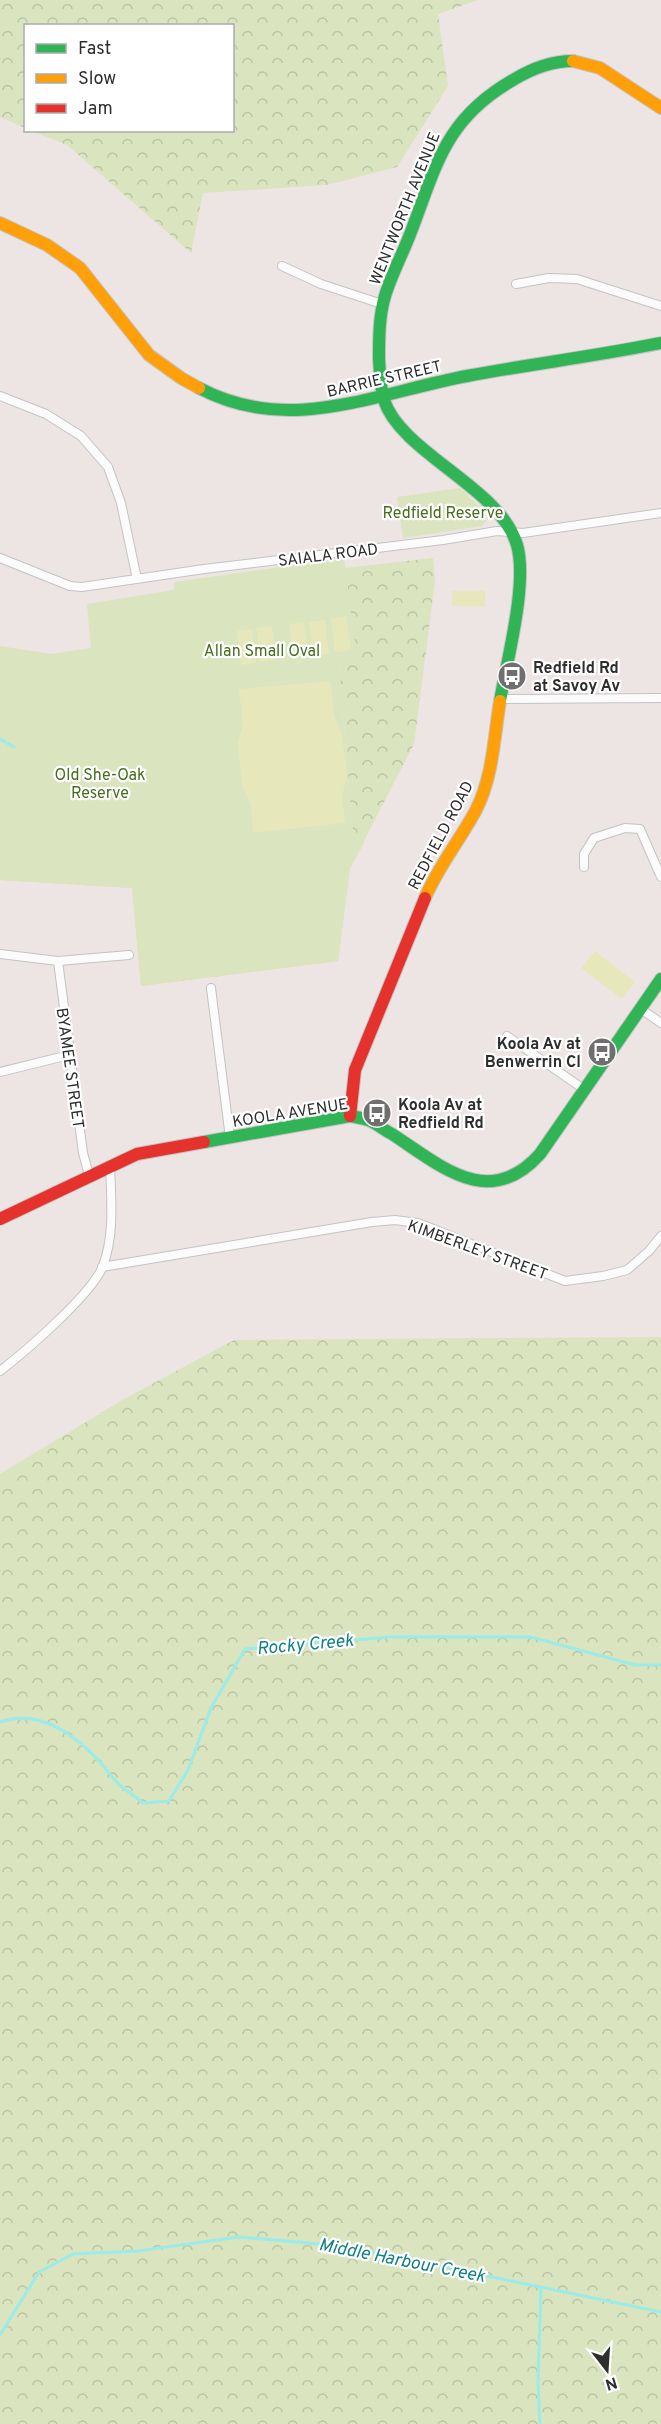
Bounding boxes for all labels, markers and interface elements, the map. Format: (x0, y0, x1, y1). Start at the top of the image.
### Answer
legend (24, 24, 234, 132)
text: Fast (78, 38, 111, 61)
text: Slow (78, 68, 116, 91)
text: Jam (78, 98, 113, 121)
street label: WENTWORTH AVENUE (366, 129, 446, 288)
street label: BARRIE STREET (325, 357, 444, 403)
park label: Redfield Reserve (383, 504, 503, 524)
street label: SAIALA ROAD (277, 540, 379, 572)
park label: Allan Small Oval (204, 642, 320, 662)
place label: Redfield Rd at Savoy Av (533, 659, 620, 697)
bus stop icon: Redfield Rd at Savoy Av (496, 660, 528, 692)
park label: Old She-Oak Reserve (55, 766, 145, 804)
street label: REDFIELD ROAD (405, 778, 479, 894)
street label: BYAMEE STREET (51, 1006, 87, 1130)
place label: Koola Av at Benwerrin Cl (485, 1035, 581, 1073)
bus stop icon: Koola Av at Benwerrin Cl (586, 1036, 618, 1068)
street label: KOOLA AVENUE (231, 1095, 350, 1133)
place label: Koola Av at Redfield Rd (398, 1096, 484, 1134)
bus stop icon: Koola Av at Redfield Rd (361, 1097, 393, 1129)
street label: KIMBERLEY STREET (405, 1216, 550, 1286)
water label: Rocky Creek (256, 1630, 355, 1661)
water label: Middle Harbour Creek (317, 2234, 488, 2289)
north arrow (577, 2340, 637, 2400)
text: N (602, 2371, 619, 2394)

